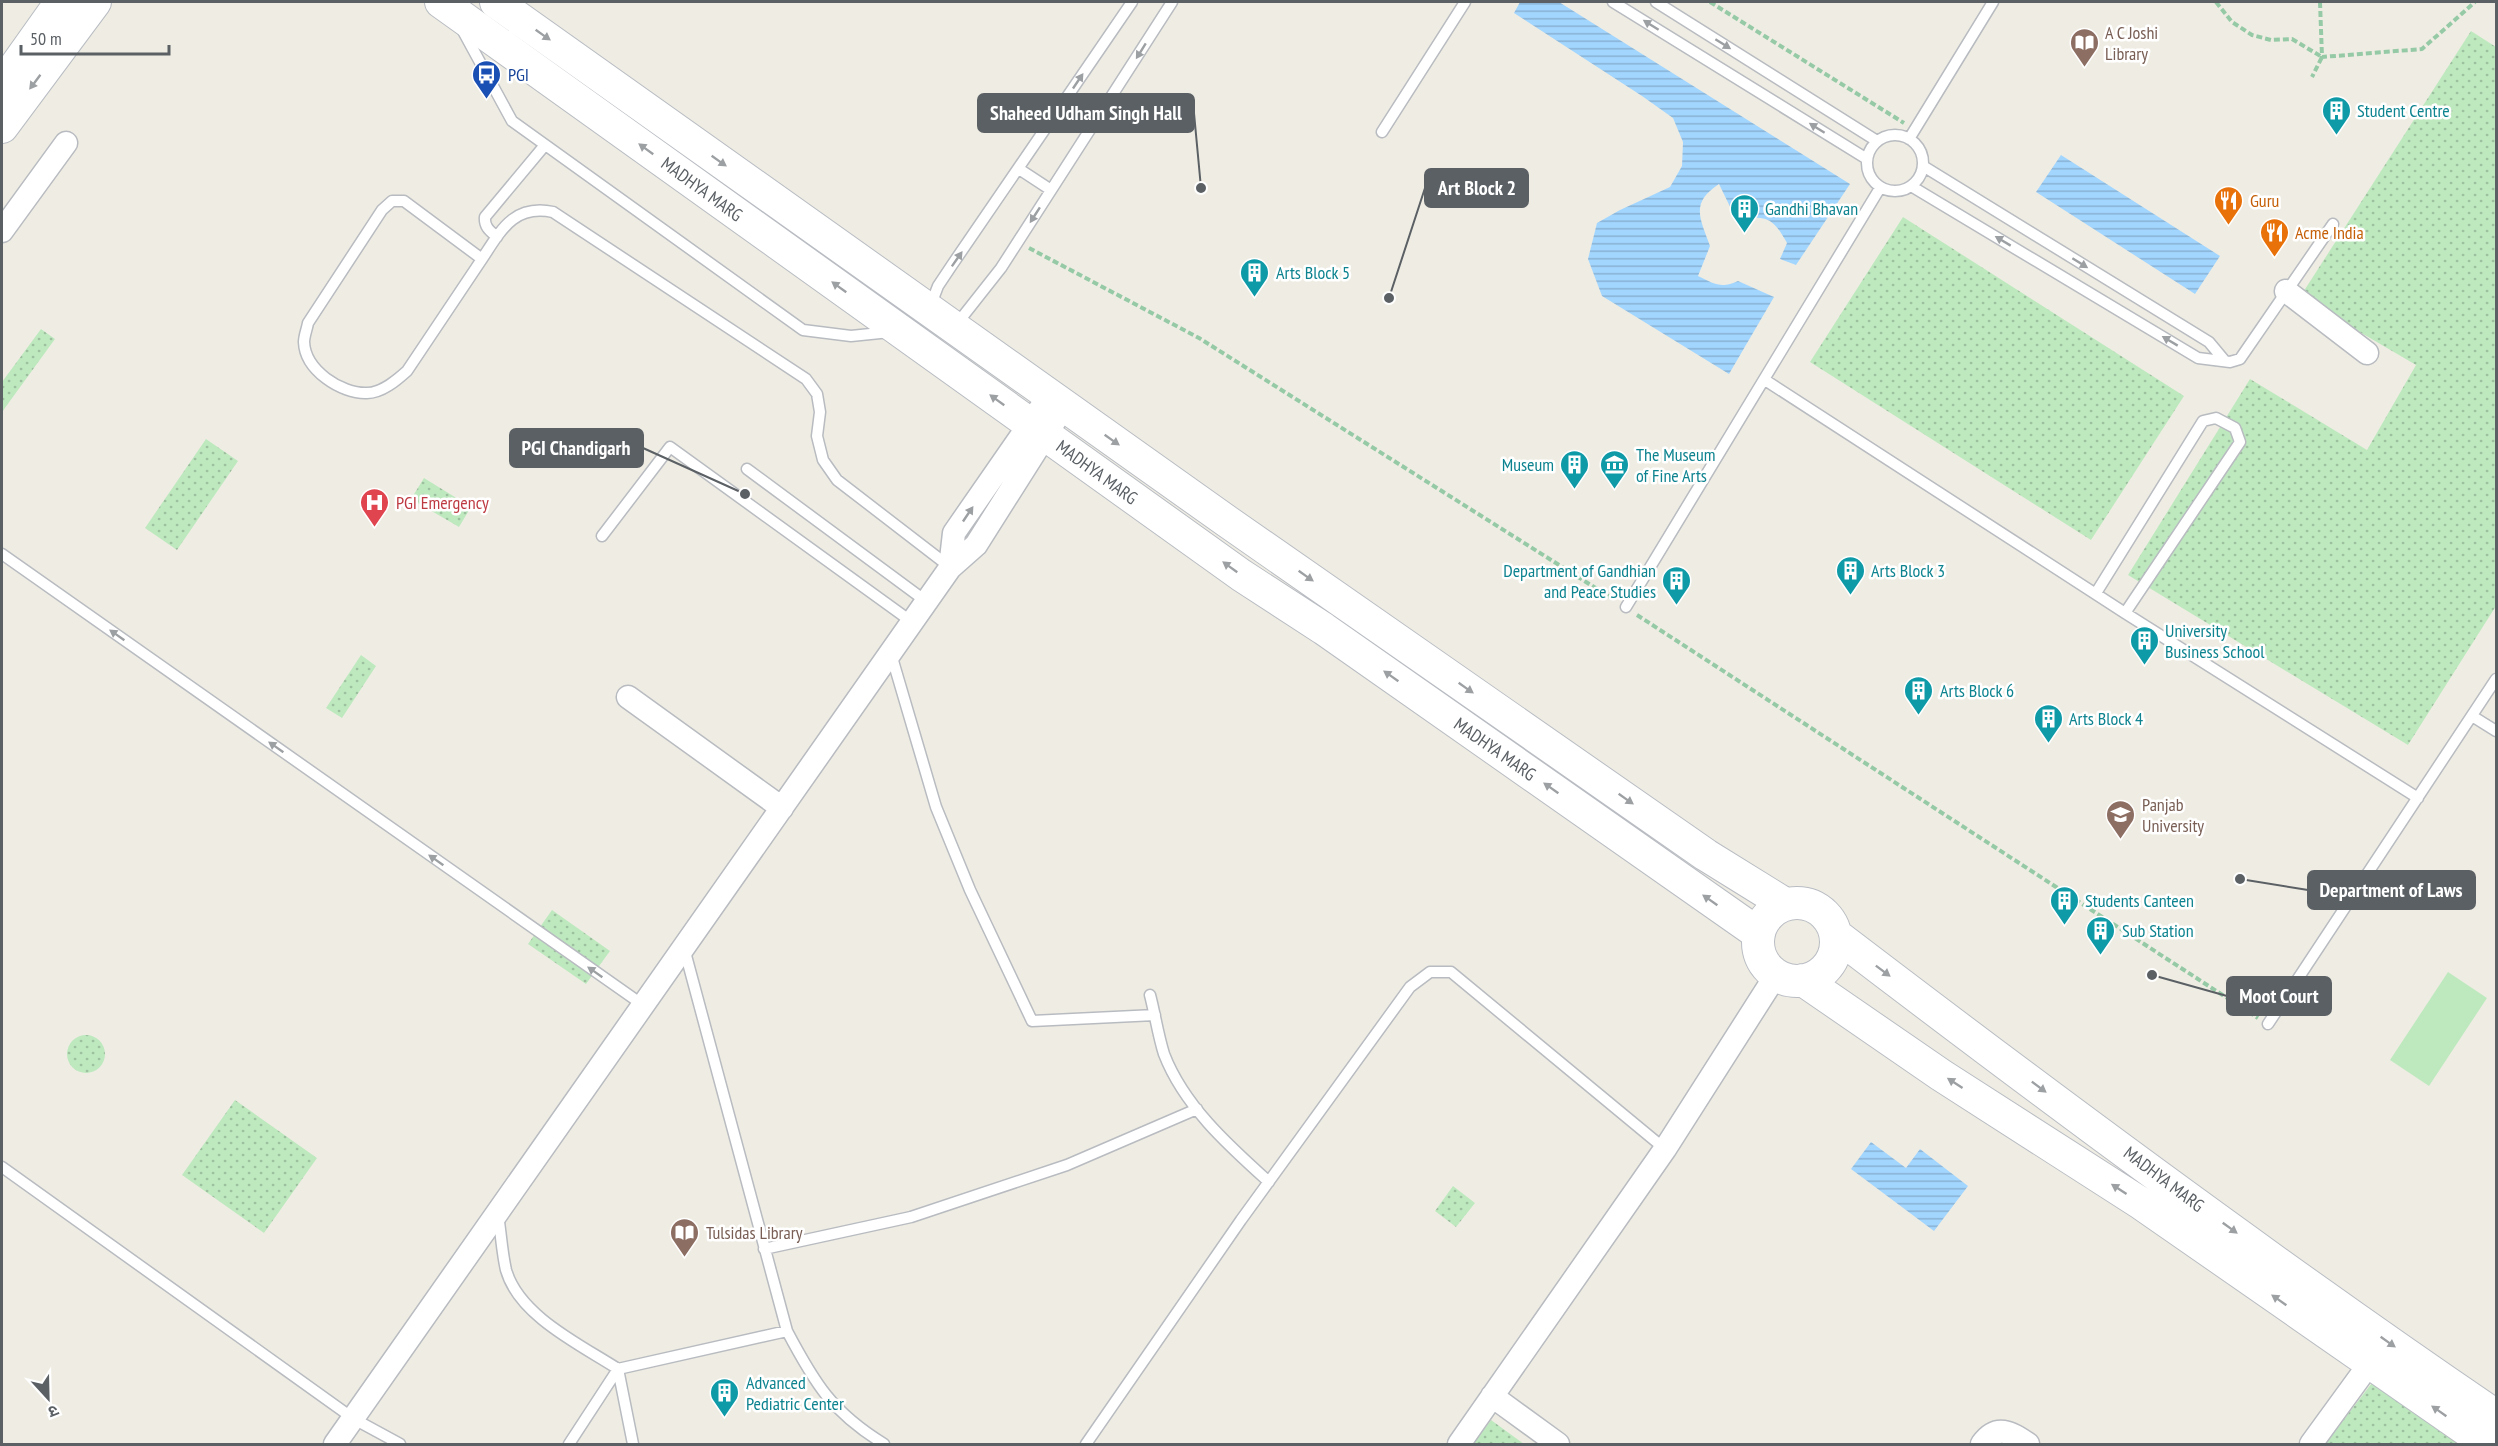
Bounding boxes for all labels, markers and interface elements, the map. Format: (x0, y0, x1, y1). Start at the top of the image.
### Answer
scale bar (21, 18, 170, 56)
one-way arrow (1643, 20, 1659, 31)
place label: A C Joshi Library (2105, 21, 2158, 65)
library icon: A C Joshi Library (2068, 26, 2100, 68)
text: 50 m (30, 27, 62, 50)
one-way arrow (536, 29, 551, 41)
one-way arrow (1715, 38, 1731, 49)
one-way arrow (1136, 43, 1147, 59)
bus stop icon: PGI (471, 58, 503, 100)
place label: PGI (508, 63, 529, 86)
one-way arrow (1072, 73, 1084, 89)
one-way arrow (29, 74, 41, 89)
callout: Shaheed Udham Singh Hall (978, 94, 1194, 132)
building icon: Student Centre (2320, 94, 2352, 136)
place label: Student Centre (2357, 99, 2450, 122)
text: Shaheed Udham Singh Hall (990, 100, 1182, 126)
one-way arrow (1809, 123, 1825, 134)
one-way arrow (639, 143, 655, 155)
street label: MADHYA MARG (657, 152, 747, 226)
one-way arrow (711, 155, 727, 167)
callout: Art Block 2 (1425, 169, 1528, 207)
text: Art Block 2 (1437, 175, 1516, 201)
restaurant icon: Guru (2213, 184, 2245, 226)
place label: Guru (2250, 189, 2279, 212)
building icon: Gandhi Bhavan (1728, 192, 1760, 234)
place label: Gandhi Bhavan (1765, 197, 1858, 220)
one-way arrow (1029, 206, 1041, 222)
restaurant icon: Acme India (2258, 216, 2290, 258)
place label: Acme India (2295, 221, 2364, 244)
one-way arrow (1995, 235, 2011, 246)
one-way arrow (951, 252, 963, 268)
building icon: Arts Block 5 (1239, 256, 1271, 298)
one-way arrow (2072, 257, 2088, 268)
place label: Arts Block 5 (1276, 261, 1350, 284)
one-way arrow (831, 281, 847, 293)
one-way arrow (2161, 336, 2178, 346)
one-way arrow (990, 395, 1005, 407)
callout: PGI Chandigarh (510, 429, 643, 467)
one-way arrow (1103, 434, 1119, 446)
text: PGI Chandigarh (522, 435, 630, 461)
street label: MADHYA MARG (1052, 435, 1142, 509)
place label: The Museum of Fine Arts (1636, 443, 1716, 487)
building icon: Museum (1559, 448, 1591, 490)
museum icon: The Museum of Fine Arts (1599, 448, 1631, 490)
place label: Museum (1502, 453, 1554, 476)
hospital icon: PGI Emergency (359, 486, 391, 528)
place label: PGI Emergency (396, 491, 489, 514)
one-way arrow (962, 506, 974, 522)
building icon: Arts Block 3 (1834, 554, 1866, 596)
place label: Department of Gandhian and Peace Studies (1503, 559, 1656, 603)
place label: Arts Block 3 (1871, 559, 1945, 582)
one-way arrow (1222, 561, 1238, 573)
building icon: Department of Gandhian and Peace Studies (1661, 564, 1693, 606)
one-way arrow (1297, 570, 1313, 582)
place label: University Business School (2165, 619, 2265, 663)
building icon: University Business School (2128, 624, 2160, 666)
one-way arrow (109, 629, 125, 641)
one-way arrow (1384, 670, 1400, 682)
building icon: Arts Block 6 (1903, 674, 1935, 716)
place label: Arts Block 6 (1940, 679, 2014, 702)
one-way arrow (1458, 682, 1474, 694)
building icon: Arts Block 4 (2032, 702, 2064, 744)
place label: Arts Block 4 (2069, 707, 2143, 730)
street label: MADHYA MARG (1450, 712, 1541, 786)
one-way arrow (269, 741, 285, 753)
one-way arrow (1543, 782, 1559, 794)
one-way arrow (1618, 793, 1634, 805)
place label: Panjab University (2142, 793, 2204, 837)
school or university icon: Panjab University (2105, 798, 2137, 840)
one-way arrow (428, 854, 444, 866)
callout: Department of Laws (2308, 871, 2475, 909)
text: Department of Laws (2319, 877, 2463, 903)
building icon: Students Canteen (2048, 884, 2080, 926)
place label: Students Canteen (2085, 889, 2194, 912)
one-way arrow (1703, 894, 1719, 906)
building icon: Sub Station (2085, 914, 2117, 956)
place label: Sub Station (2122, 919, 2194, 942)
one-way arrow (1874, 965, 1890, 977)
one-way arrow (588, 966, 604, 978)
callout: Moot Court (2227, 977, 2331, 1015)
text: Moot Court (2239, 983, 2319, 1009)
one-way arrow (1947, 1078, 1963, 1089)
one-way arrow (2031, 1081, 2047, 1093)
street label: MADHYA MARG (2119, 1141, 2209, 1217)
one-way arrow (2111, 1183, 2127, 1195)
library icon: Tulsidas Library (669, 1216, 701, 1258)
place label: Tulsidas Library (706, 1221, 803, 1244)
one-way arrow (2221, 1222, 2237, 1234)
one-way arrow (2272, 1294, 2288, 1306)
one-way arrow (2379, 1336, 2395, 1348)
north arrow (18, 1368, 78, 1428)
place label: Advanced Pediatric Center (746, 1371, 844, 1415)
building icon: Advanced Pediatric Center (709, 1376, 741, 1418)
text: उ (45, 1401, 62, 1423)
one-way arrow (2432, 1405, 2448, 1417)

